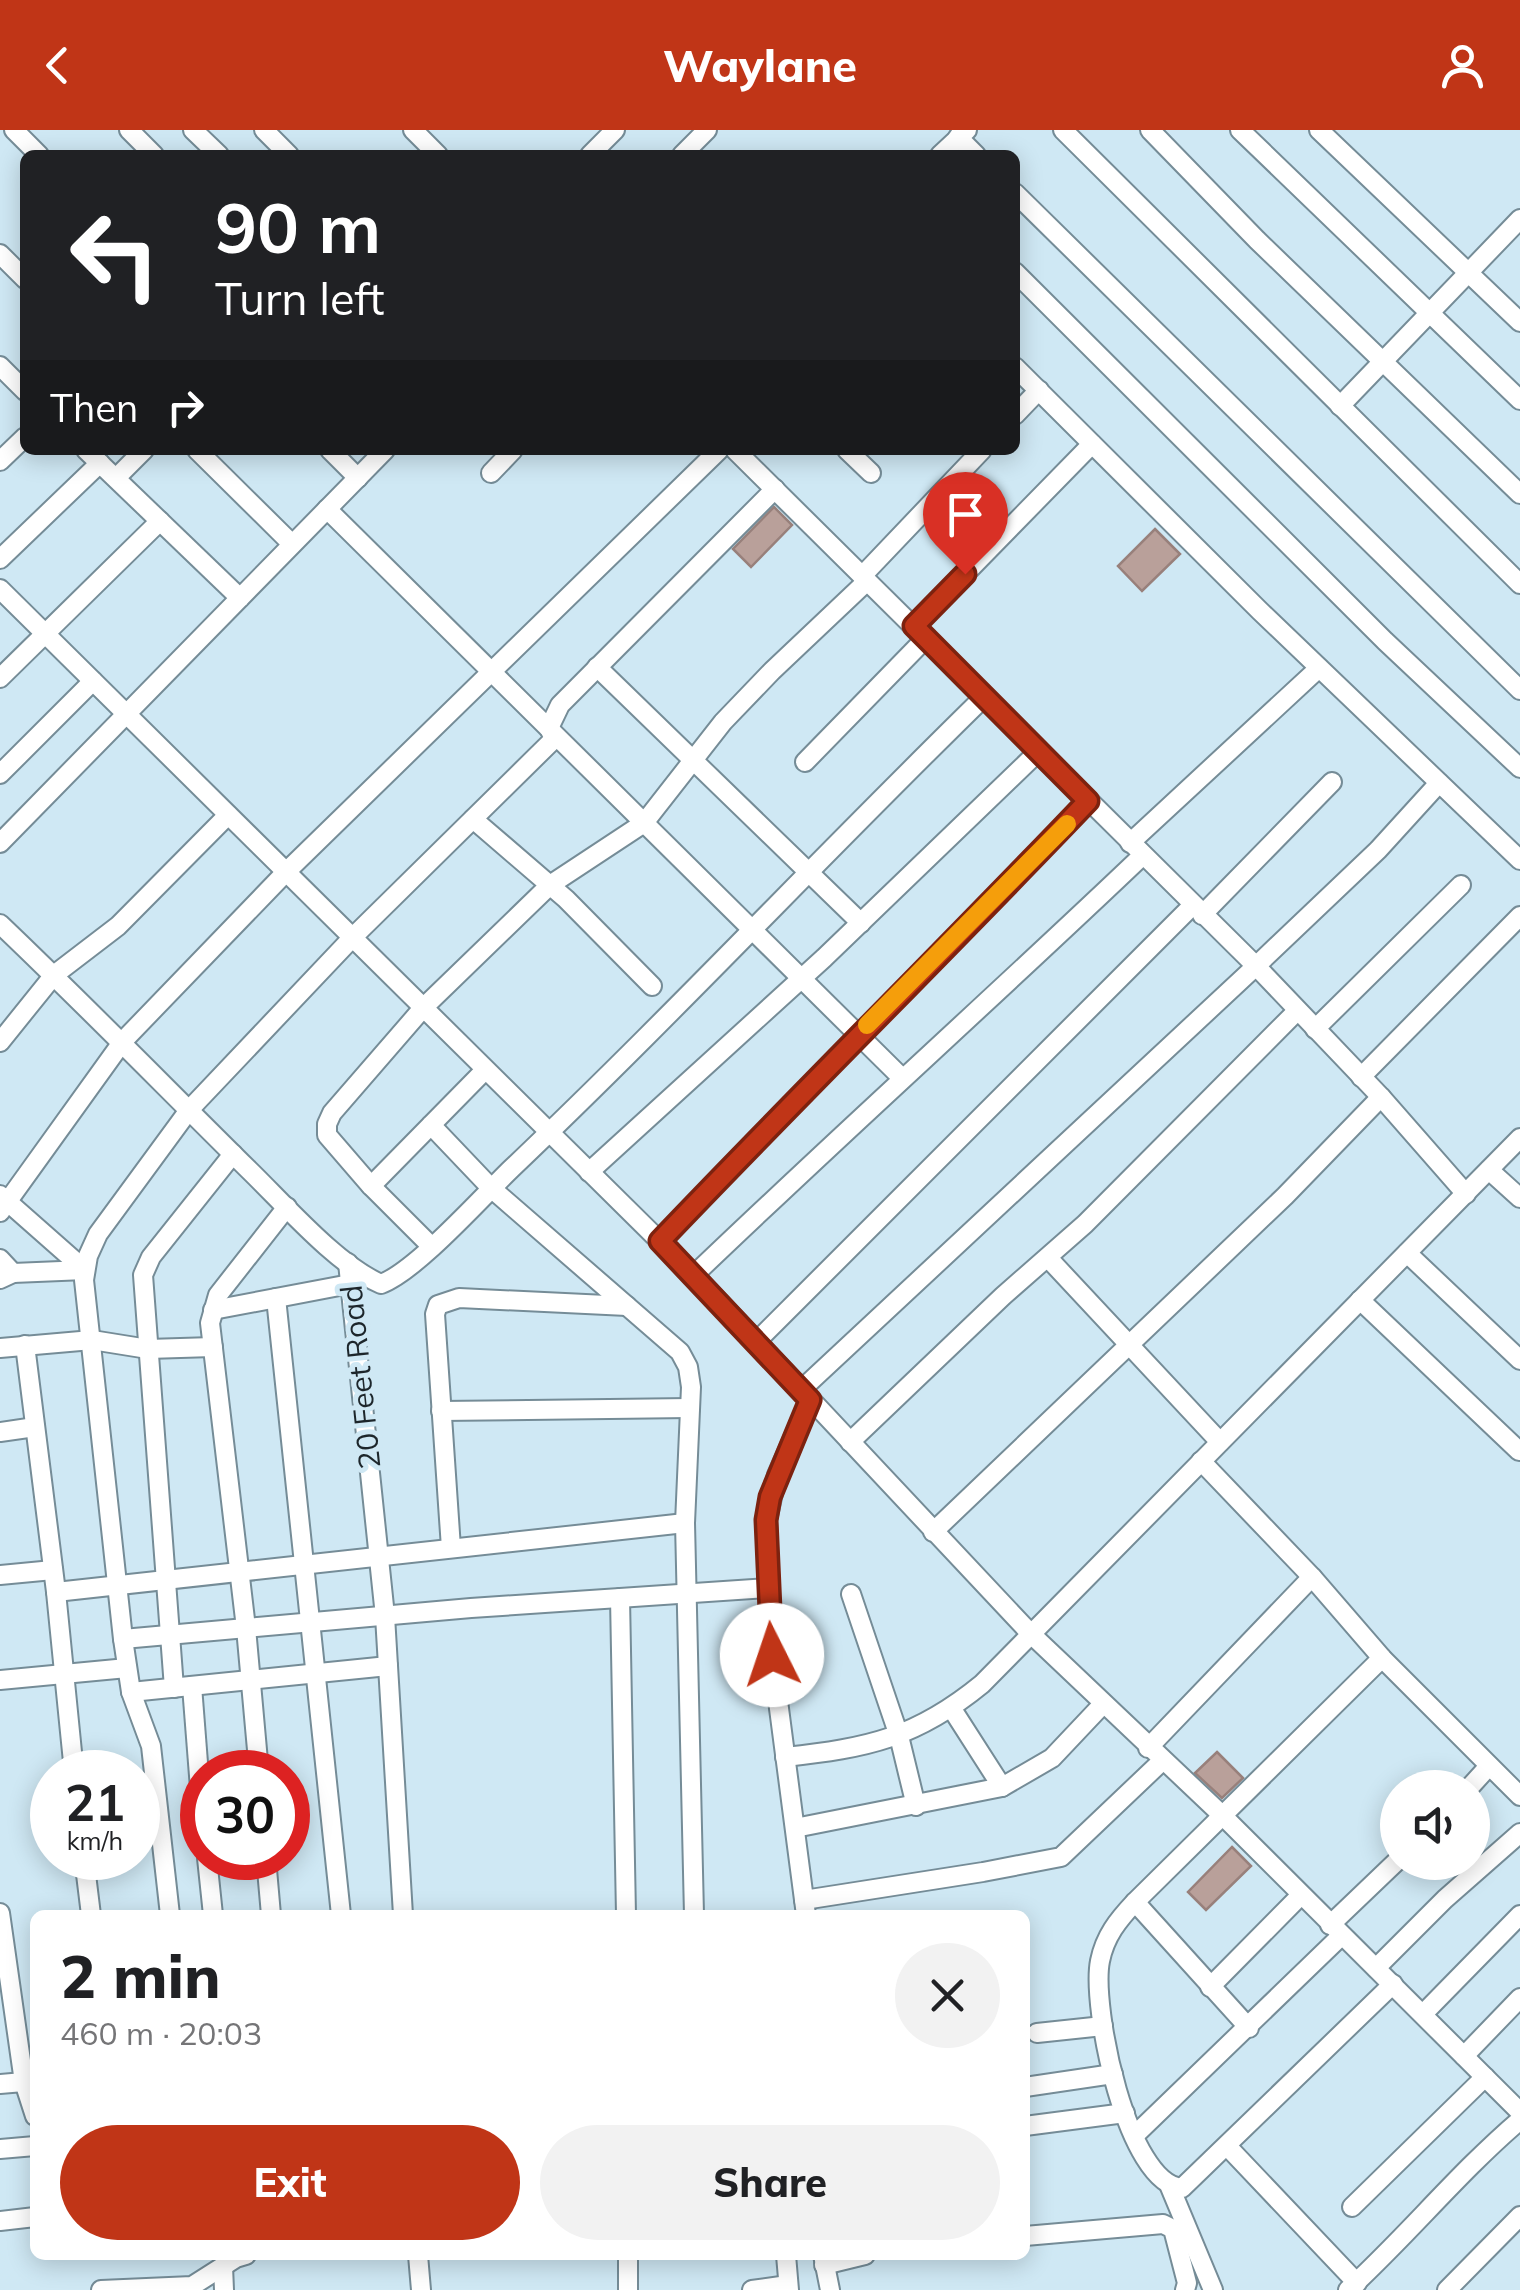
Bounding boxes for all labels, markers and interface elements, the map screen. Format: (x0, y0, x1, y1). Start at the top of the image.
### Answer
text: Waylane (663, 37, 857, 93)
icon: back (30, 38, 85, 93)
icon: person (1435, 38, 1490, 93)
text: 90 m (215, 183, 381, 271)
icon: left (50, 190, 180, 320)
text: Turn left (215, 270, 384, 326)
icon: right (158, 380, 213, 435)
text: Then (50, 384, 138, 432)
pin (923, 472, 1008, 575)
icon: arrive (938, 487, 993, 542)
street label: 20 Feet Road (331, 1283, 389, 1471)
position arrow (720, 1603, 824, 1707)
speed limit sign: 30 (180, 1750, 310, 1880)
map controls (1380, 1770, 1490, 1880)
button: sound (1380, 1770, 1490, 1880)
text: 21 (65, 1771, 125, 1834)
text: km/h (67, 1825, 123, 1856)
text: 2 min (60, 1938, 221, 2013)
button: close (895, 1943, 1000, 2048)
text: 460 m · 20:03 (60, 2013, 262, 2053)
button: Exit (60, 2125, 520, 2240)
button: Share (540, 2125, 1000, 2240)

